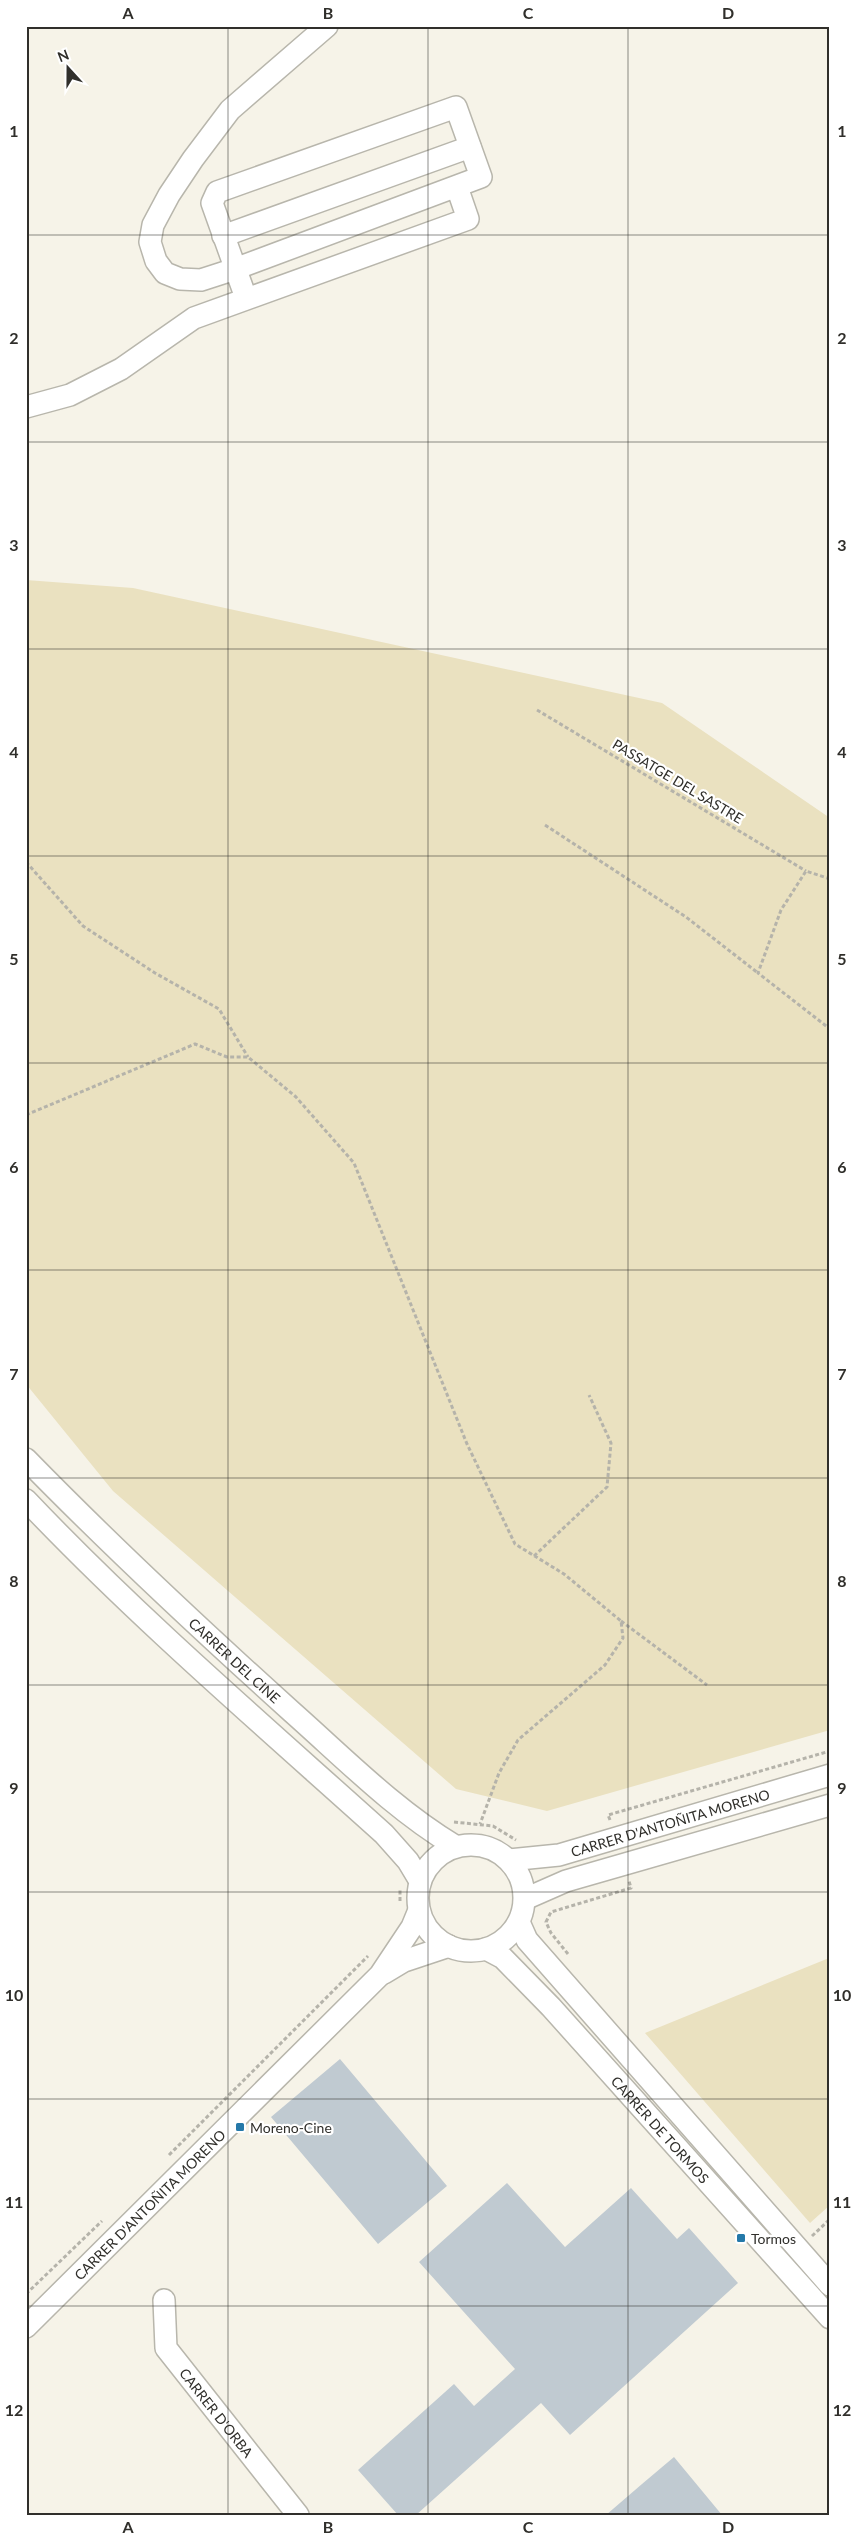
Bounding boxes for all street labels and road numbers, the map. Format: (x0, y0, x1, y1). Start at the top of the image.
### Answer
street label: PASSATGE DEL SASTRE (610, 735, 746, 827)
street label: CARRER DEL CINE (186, 1614, 284, 1706)
street label: CARRER D'ANTOÑITA MORENO (569, 1785, 771, 1860)
street label: CARRER DE TORMOS (608, 2072, 713, 2186)
street label: CARRER D'ANTOÑITA MORENO (70, 2126, 229, 2283)
street label: CARRER D'ORBA (176, 2364, 258, 2461)

